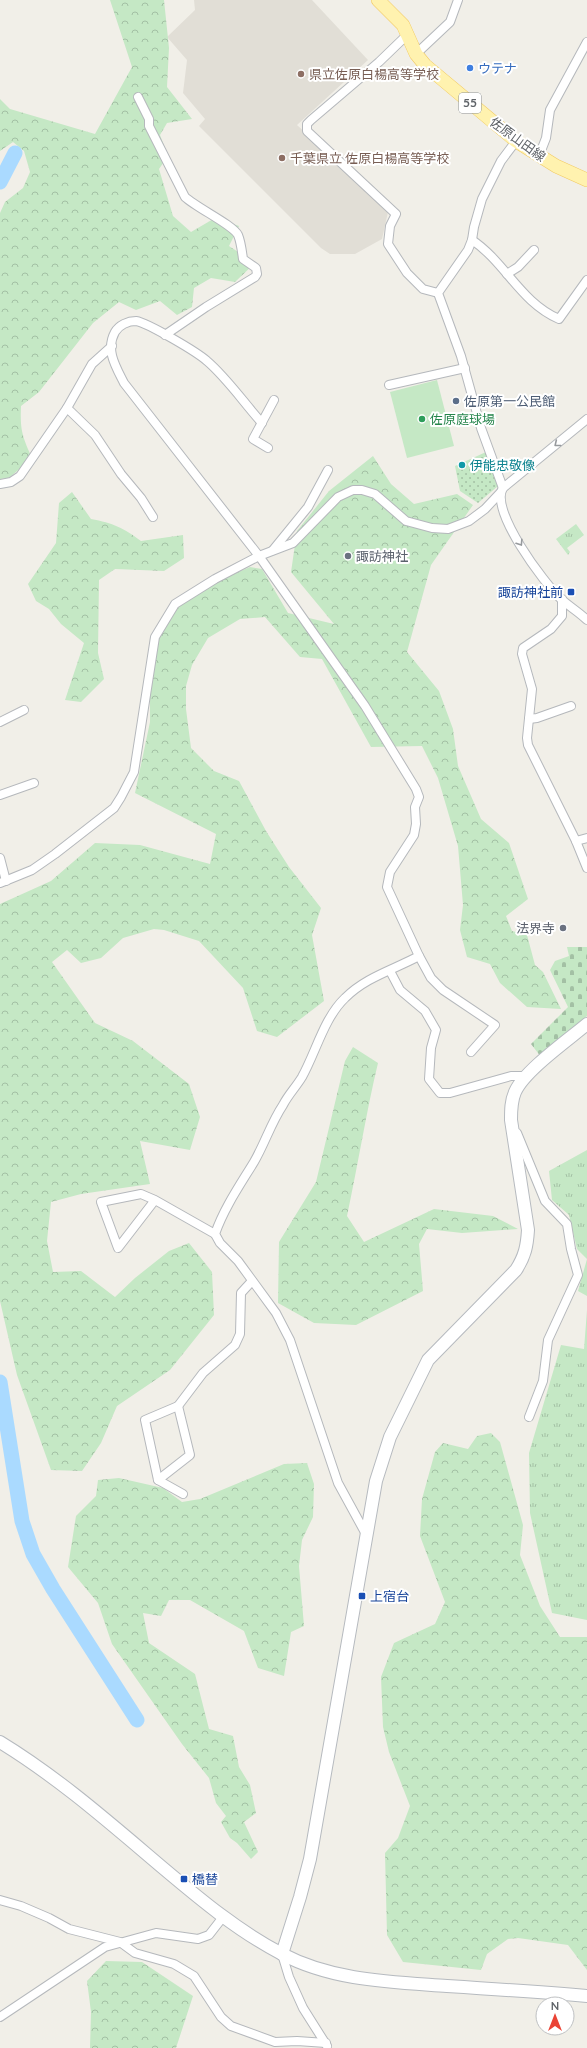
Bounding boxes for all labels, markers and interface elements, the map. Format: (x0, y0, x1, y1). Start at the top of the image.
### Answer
place label: ウテナ (478, 60, 517, 76)
marker: ウテナ (465, 63, 475, 73)
place label: 県立佐原白楊高等学校 (309, 66, 439, 82)
marker: 県立佐原白楊高等学校 (296, 69, 306, 79)
road number: 55 (459, 93, 481, 113)
street label: 佐原山田線 (487, 113, 549, 165)
place label: 千葉県立 佐原白楊高等学校 (290, 150, 449, 166)
marker: 千葉県立 佐原白楊高等学校 (277, 153, 287, 163)
place label: 佐原第一公民館 (464, 393, 555, 409)
marker: 佐原第一公民館 (451, 396, 461, 406)
place label: 佐原庭球場 (430, 411, 495, 427)
marker: 佐原庭球場 (417, 414, 427, 424)
one-way arrow (554, 439, 561, 446)
place label: 伊能忠敬像 (470, 457, 535, 473)
marker: 伊能忠敬像 (457, 460, 467, 470)
one-way arrow (515, 539, 522, 546)
place label: 諏訪神社 (356, 548, 408, 564)
marker: 諏訪神社 (343, 551, 353, 561)
place label: 諏訪神社前 (498, 584, 563, 600)
marker: 諏訪神社前 (566, 587, 576, 597)
place label: 法界寺 (516, 920, 555, 936)
marker: 法界寺 (558, 923, 568, 933)
place label: 上宿台 (370, 1588, 409, 1604)
marker: 上宿台 (357, 1591, 367, 1601)
place label: 橋替 (192, 1871, 218, 1887)
marker: 橋替 (179, 1874, 189, 1884)
north arrow (535, 1996, 575, 2036)
text: N (551, 1999, 559, 2012)

